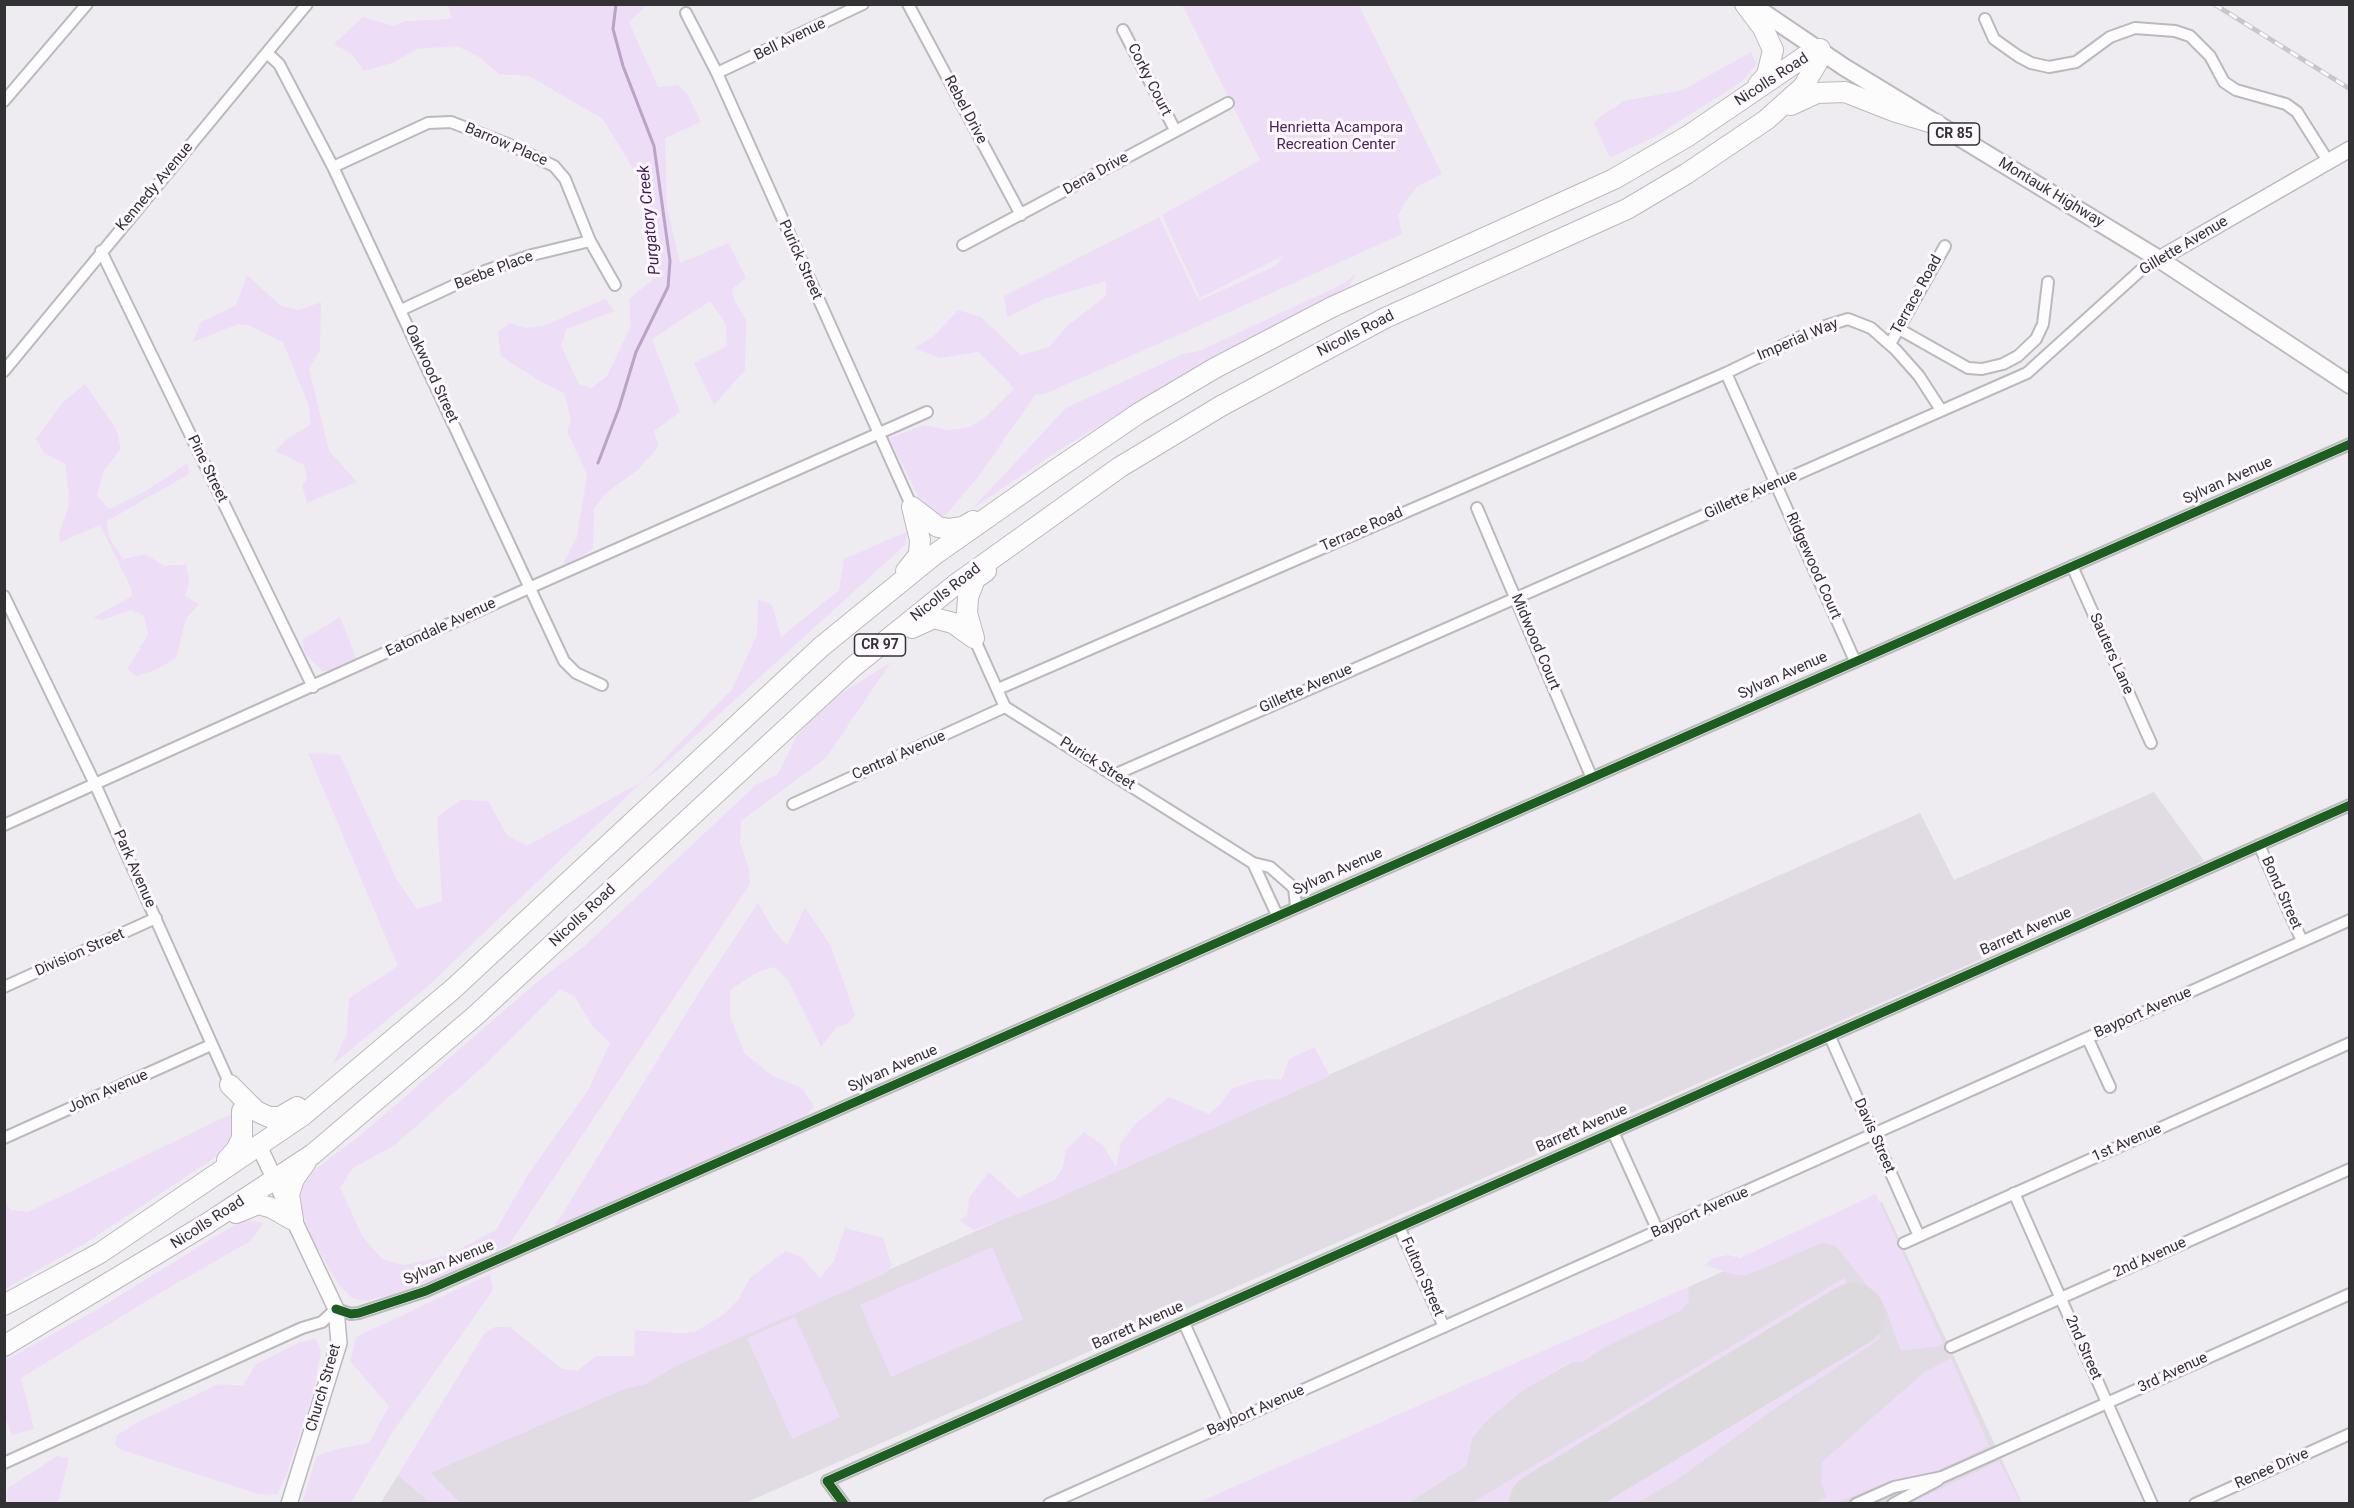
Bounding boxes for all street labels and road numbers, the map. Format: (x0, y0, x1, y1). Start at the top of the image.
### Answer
street label: Bell Avenue (751, 15, 829, 65)
street label: Corky Court (1123, 41, 1175, 119)
street label: Nicolls Road (1732, 50, 1812, 110)
street label: Rebel Drive (940, 73, 990, 147)
street label: Barrow Place (462, 119, 550, 171)
road number: CR 85 (1928, 123, 1980, 145)
street label: Kennedy Avenue (113, 139, 197, 235)
street label: Dena Drive (1060, 149, 1132, 199)
street label: Montauk Highway (1995, 154, 2107, 232)
street label: Gillette Avenue (2137, 213, 2231, 279)
street label: Purick Street (774, 217, 826, 303)
street label: Beebe Place (452, 248, 536, 294)
street label: Terrace Road (1888, 252, 1946, 338)
street label: Nicolls Road (1315, 307, 1397, 361)
street label: Imperial Way (1755, 315, 1841, 365)
street label: Oakwood Street (400, 322, 462, 426)
street label: Pine Street (183, 432, 231, 506)
street label: Sylvan Avenue (2180, 453, 2276, 509)
street label: Gillette Avenue (1702, 467, 1800, 523)
street label: Terrace Road (1318, 504, 1406, 556)
street label: Ridgewood Court (1781, 510, 1845, 622)
street label: Nicolls Road (907, 560, 985, 626)
street label: Midwood Court (1507, 591, 1563, 693)
street label: Eatondale Avenue (383, 595, 499, 661)
street label: Sauters Lane (2085, 611, 2137, 697)
road number: CR 97 (854, 634, 906, 656)
street label: Sylvan Avenue (1735, 648, 1831, 704)
street label: Gillette Avenue (1257, 661, 1355, 717)
street label: Central Avenue (850, 727, 948, 785)
street label: Purick Street (1056, 734, 1138, 794)
street label: Park Avenue (109, 827, 159, 911)
street label: Sylvan Avenue (1290, 844, 1386, 900)
street label: Bond Street (2257, 854, 2305, 932)
street label: Nicolls Road (546, 881, 620, 951)
street label: Barrett Avenue (1978, 904, 2074, 960)
street label: Division Street (33, 925, 127, 981)
street label: Bayport Avenue (2092, 984, 2194, 1042)
street label: Sylvan Avenue (845, 1041, 941, 1097)
street label: John Avenue (65, 1066, 151, 1118)
street label: Davis Street (1850, 1096, 1898, 1176)
street label: Barrett Avenue (1534, 1101, 1630, 1157)
street label: 1st Avenue (2090, 1120, 2164, 1166)
street label: Bayport Avenue (1649, 1184, 1751, 1242)
street label: Nicolls Road (168, 1193, 248, 1253)
street label: 2nd Avenue (2111, 1234, 2189, 1282)
street label: Fulton Street (1397, 1235, 1447, 1319)
street label: Sylvan Avenue (401, 1237, 497, 1289)
street label: Barrett Avenue (1090, 1298, 1186, 1354)
street label: 2nd Street (2061, 1313, 2105, 1383)
street label: Church Street (303, 1342, 345, 1434)
street label: 3rd Avenue (2135, 1349, 2211, 1397)
street label: Bayport Avenue (1205, 1382, 1307, 1440)
street label: Renee Drive (2232, 1445, 2312, 1493)

